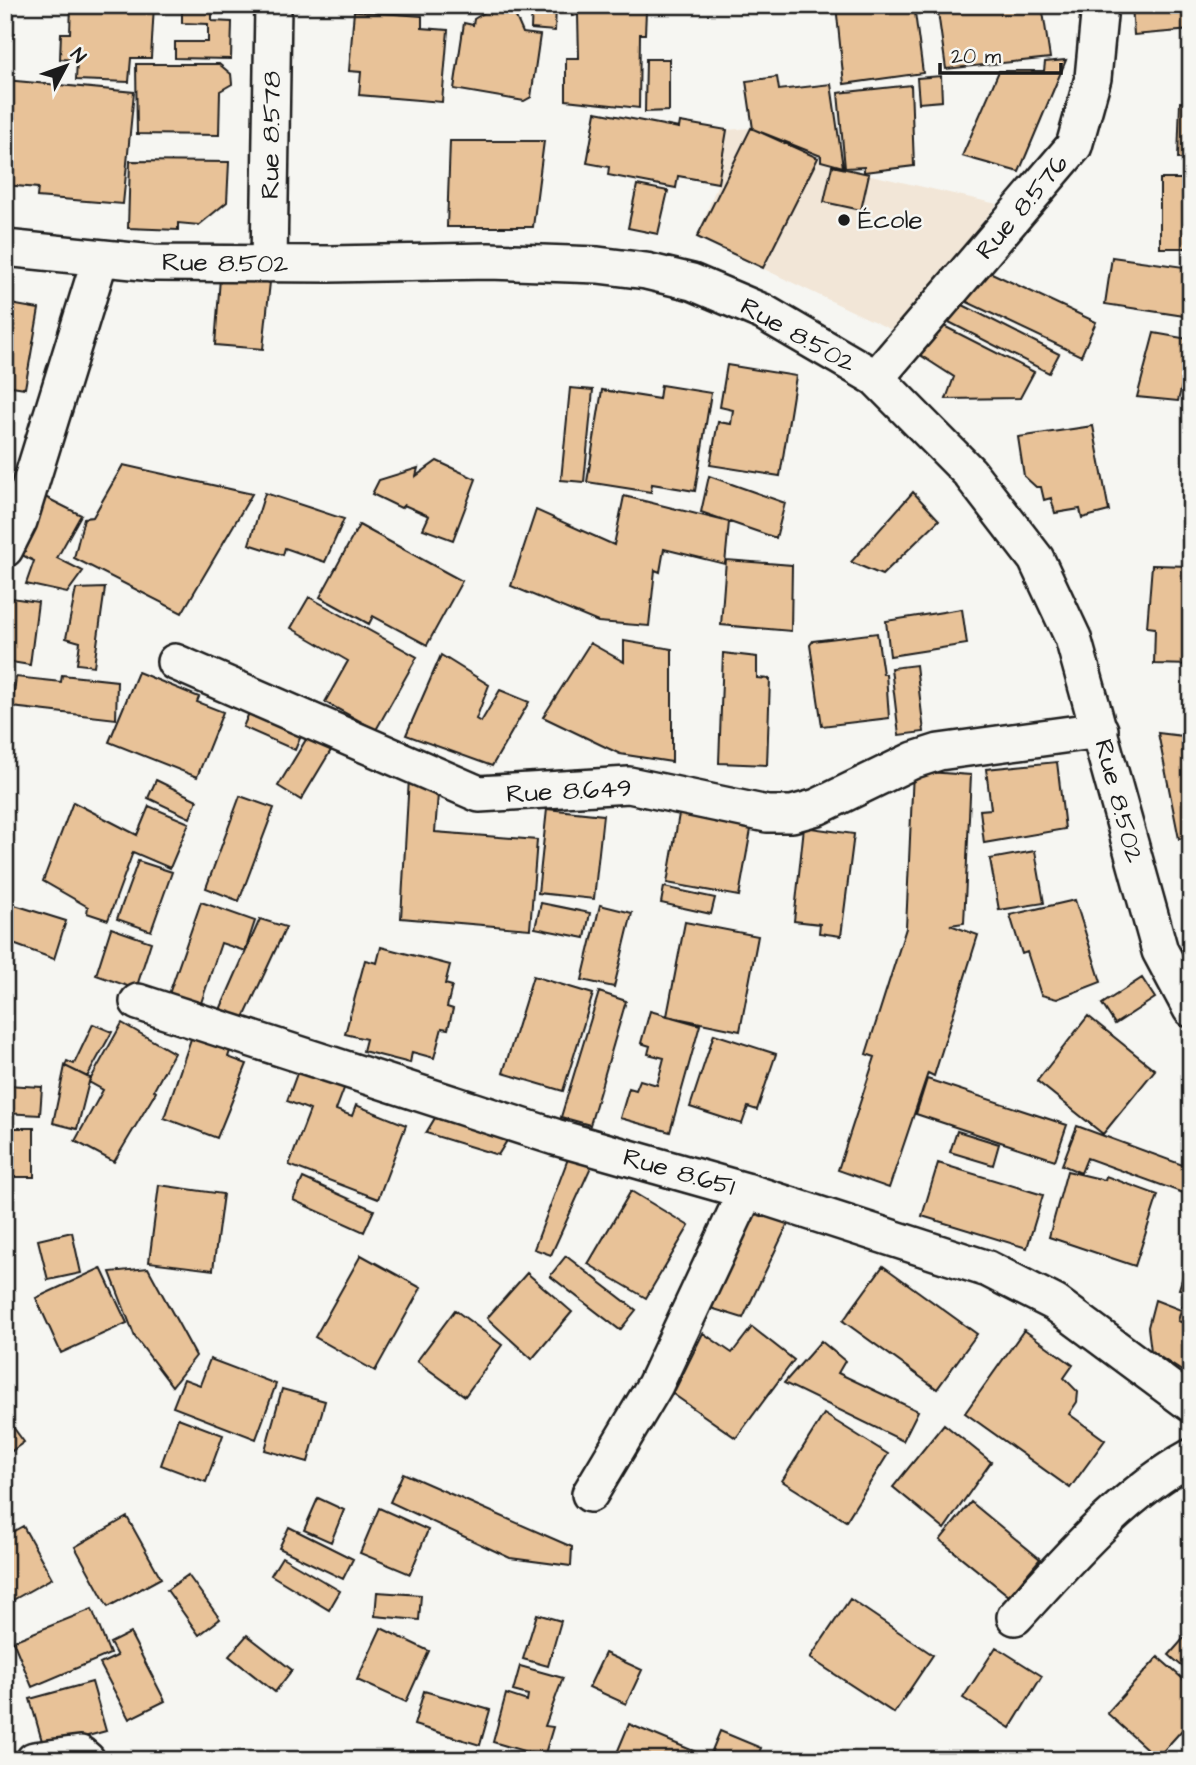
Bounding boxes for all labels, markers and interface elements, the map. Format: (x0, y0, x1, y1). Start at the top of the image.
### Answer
north arrow (32, 32, 102, 102)
scale bar (940, 32, 1061, 76)
text: N (64, 42, 92, 69)
text: 20 m (951, 42, 1002, 71)
street label: Rue 8.578 (252, 71, 290, 199)
street label: Rue 8.576 (967, 147, 1077, 267)
place label: École (858, 202, 923, 238)
marker: École (836, 212, 852, 228)
street label: Rue 8.502 (161, 244, 289, 282)
street label: Rue 8.502 (734, 289, 862, 381)
street label: Rue 8.502 (1085, 735, 1153, 867)
street label: Rue 8.649 (505, 770, 633, 812)
street label: Rue 8.651 (619, 1139, 739, 1205)

